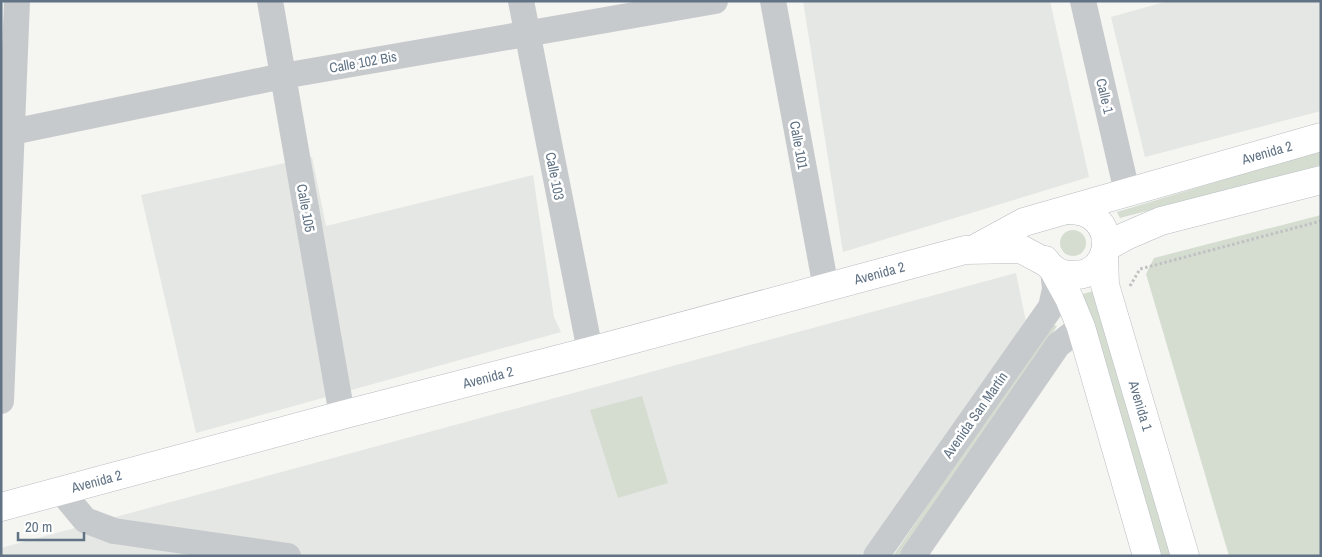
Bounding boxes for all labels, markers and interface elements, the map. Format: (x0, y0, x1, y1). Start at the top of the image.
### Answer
street label: Calle 102 Bis (328, 47, 398, 77)
street label: Calle 1 (1092, 77, 1118, 116)
street label: Calle 101 (786, 120, 812, 171)
street label: Avenida 2 (1239, 137, 1294, 169)
street label: Calle 103 (542, 150, 568, 202)
street label: Calle 105 (293, 183, 319, 233)
street label: Avenida 2 (851, 258, 907, 289)
street label: Avenida 2 (460, 362, 515, 393)
street label: Avenida San Martín (938, 368, 1011, 462)
street label: Avenida 1 (1124, 378, 1157, 434)
street label: Avenida 2 (68, 466, 124, 497)
scale bar (18, 510, 84, 542)
text: 20 m (25, 516, 52, 537)

